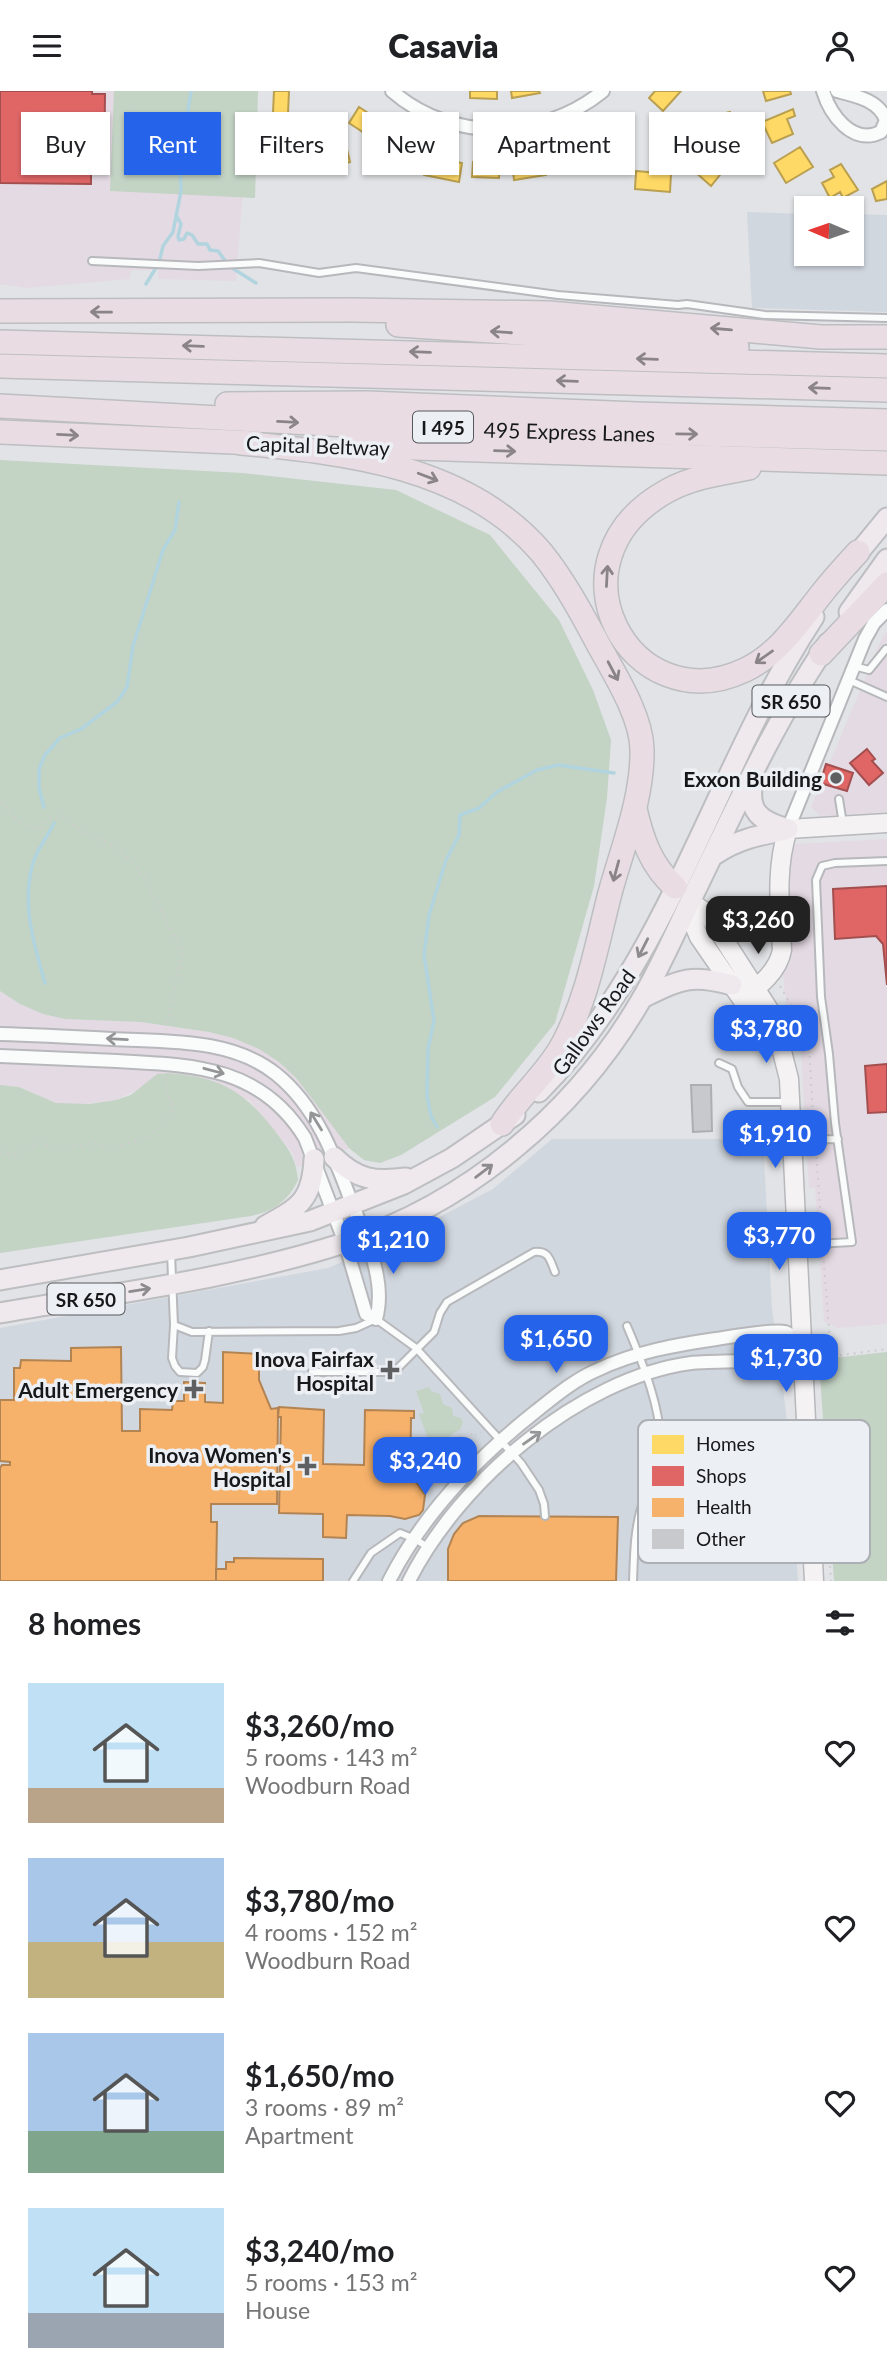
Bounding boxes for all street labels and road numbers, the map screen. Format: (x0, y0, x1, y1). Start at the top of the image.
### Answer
road number: I 495 (413, 411, 473, 443)
street label: 495 Express Lanes (483, 416, 655, 445)
street label: Capital Beltway (246, 430, 391, 460)
road number: SR 650 (752, 685, 830, 716)
street label: Gallows Road (546, 964, 640, 1080)
road number: SR 650 (48, 1283, 124, 1315)

